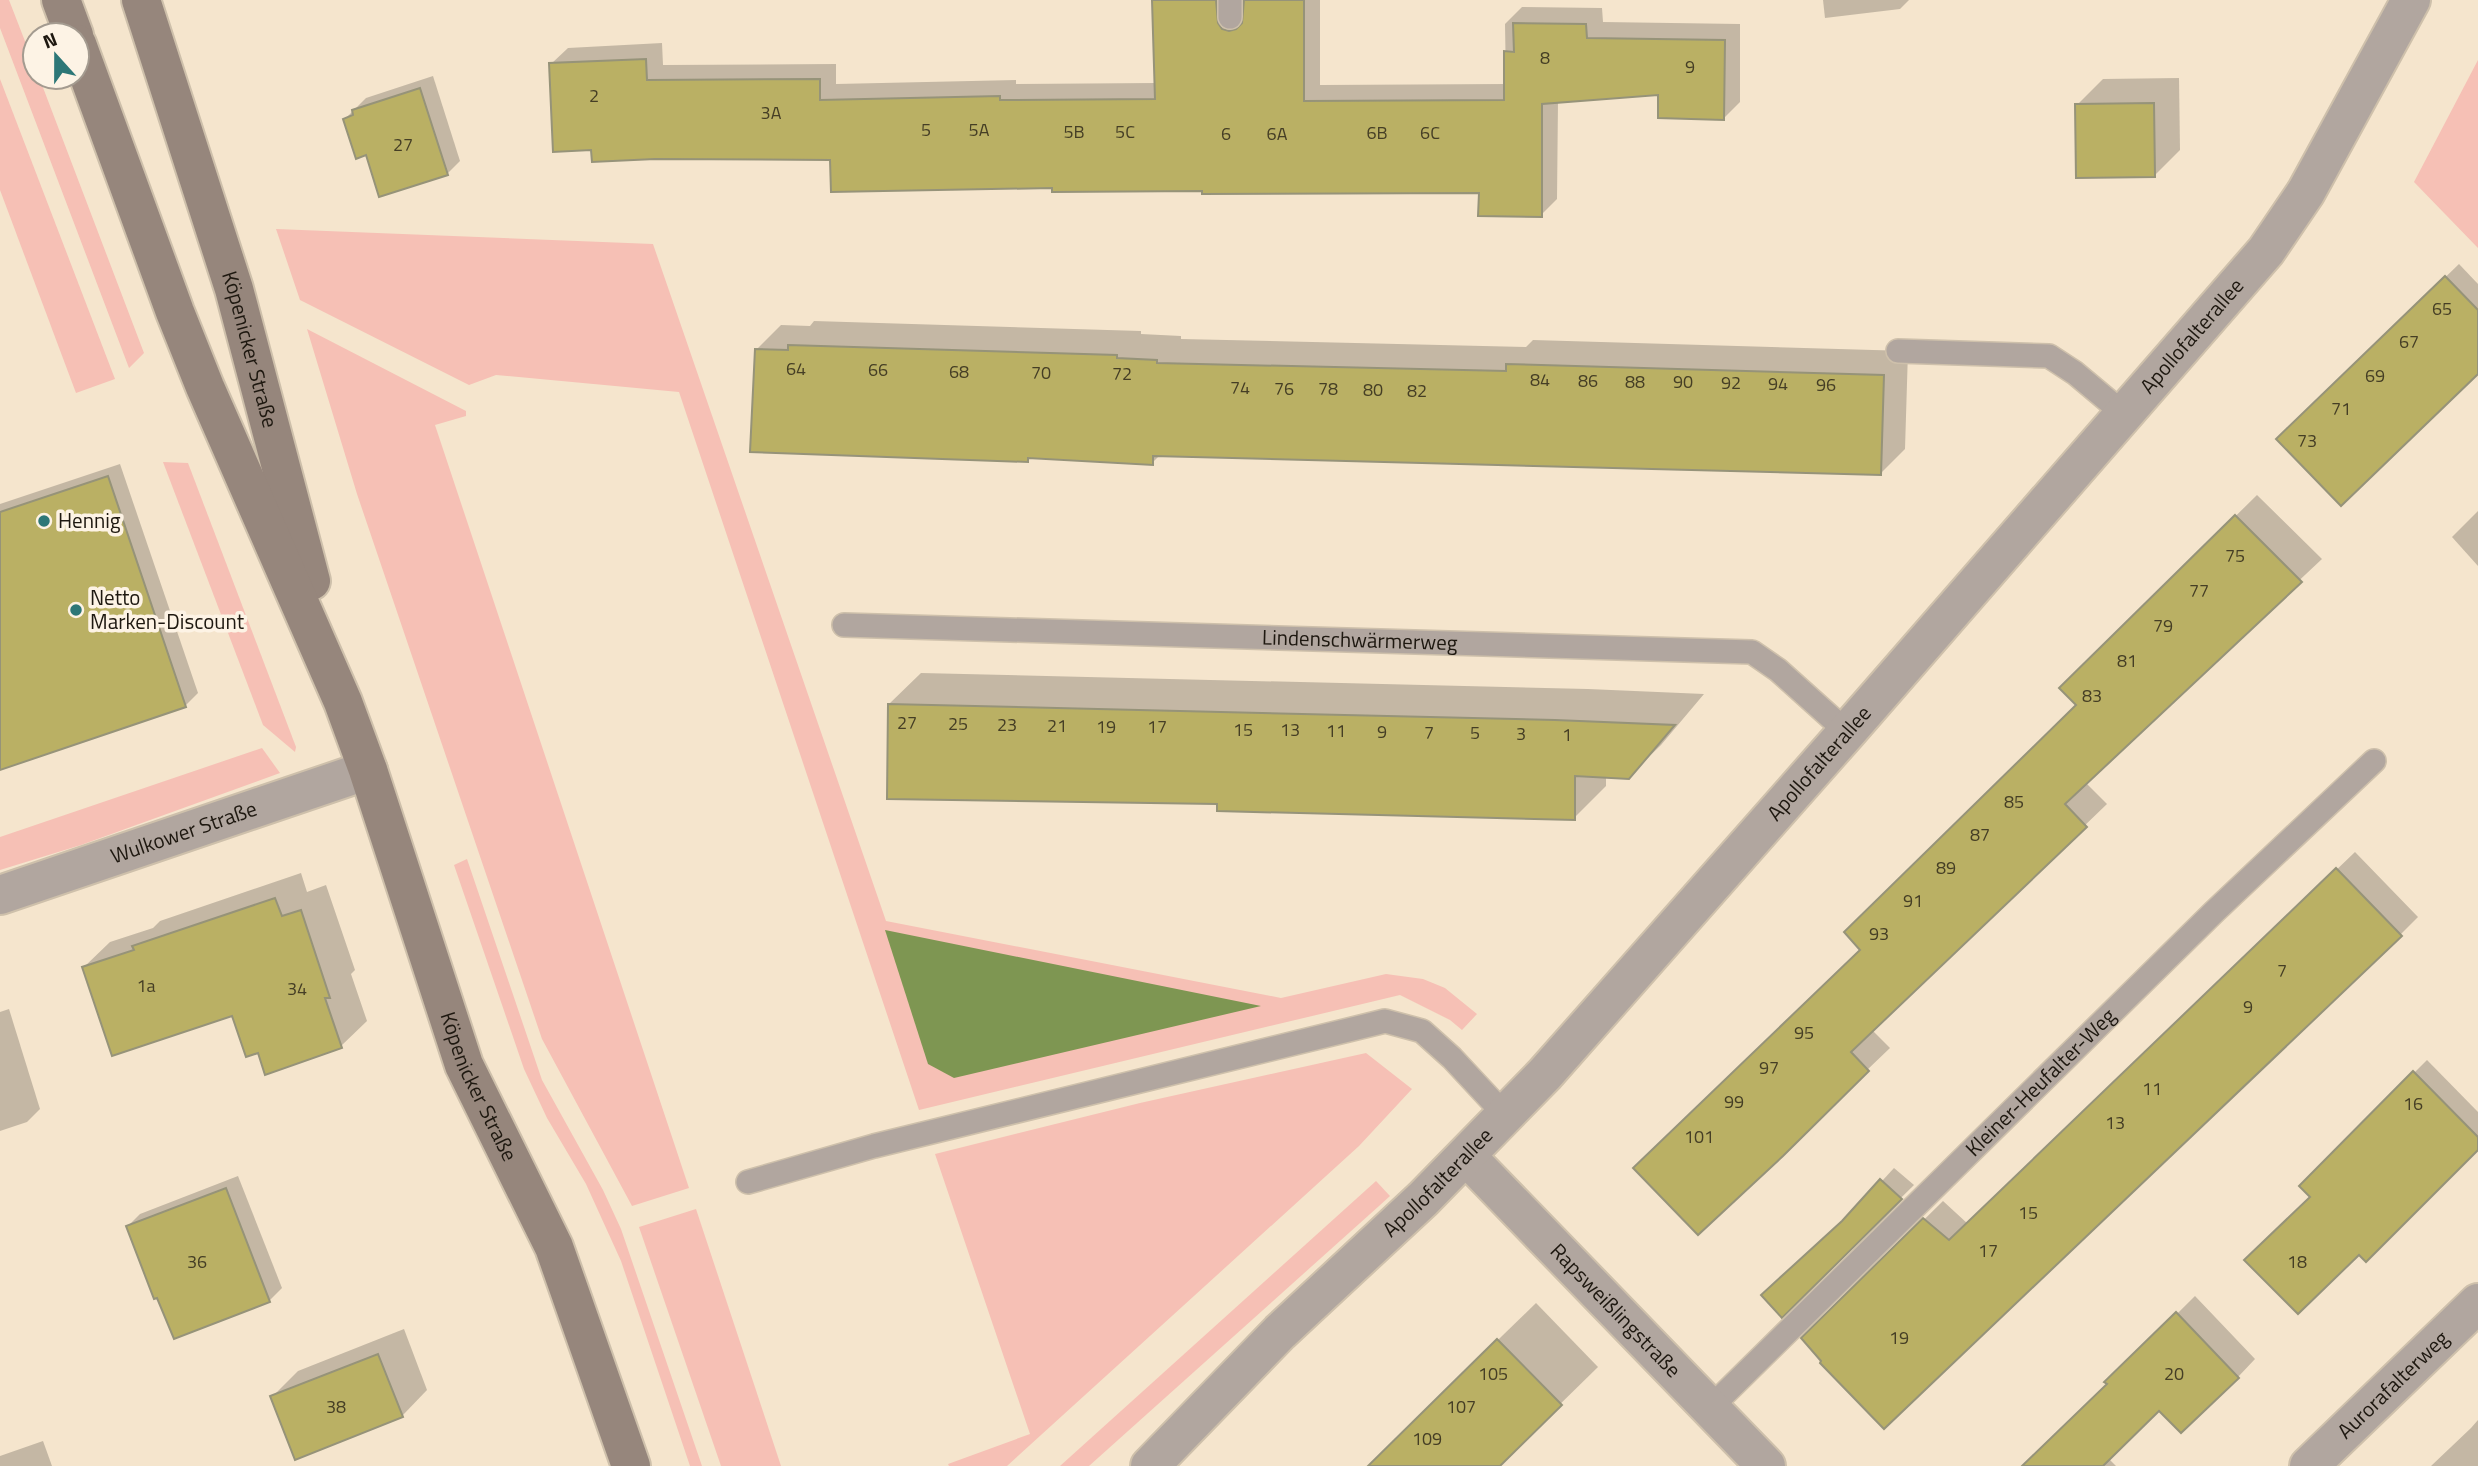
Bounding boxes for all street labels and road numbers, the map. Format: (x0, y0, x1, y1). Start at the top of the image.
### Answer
street label: Köpenicker Straße (214, 267, 287, 431)
street label: Apollofalterallee (2132, 270, 2251, 400)
street label: Lindenschwärmerweg (1262, 620, 1458, 658)
street label: Apollofalterallee (1759, 698, 1878, 828)
street label: Wulkower Straße (106, 792, 261, 871)
street label: Kleiner-Heufalter-Weg (1957, 1000, 2123, 1163)
street label: Köpenicker Straße (433, 1007, 526, 1166)
street label: Apollofalterallee (1375, 1120, 1500, 1244)
street label: Rapsweißlingstraße (1543, 1235, 1689, 1384)
street label: Aurorafalterweg (2329, 1322, 2456, 1446)

